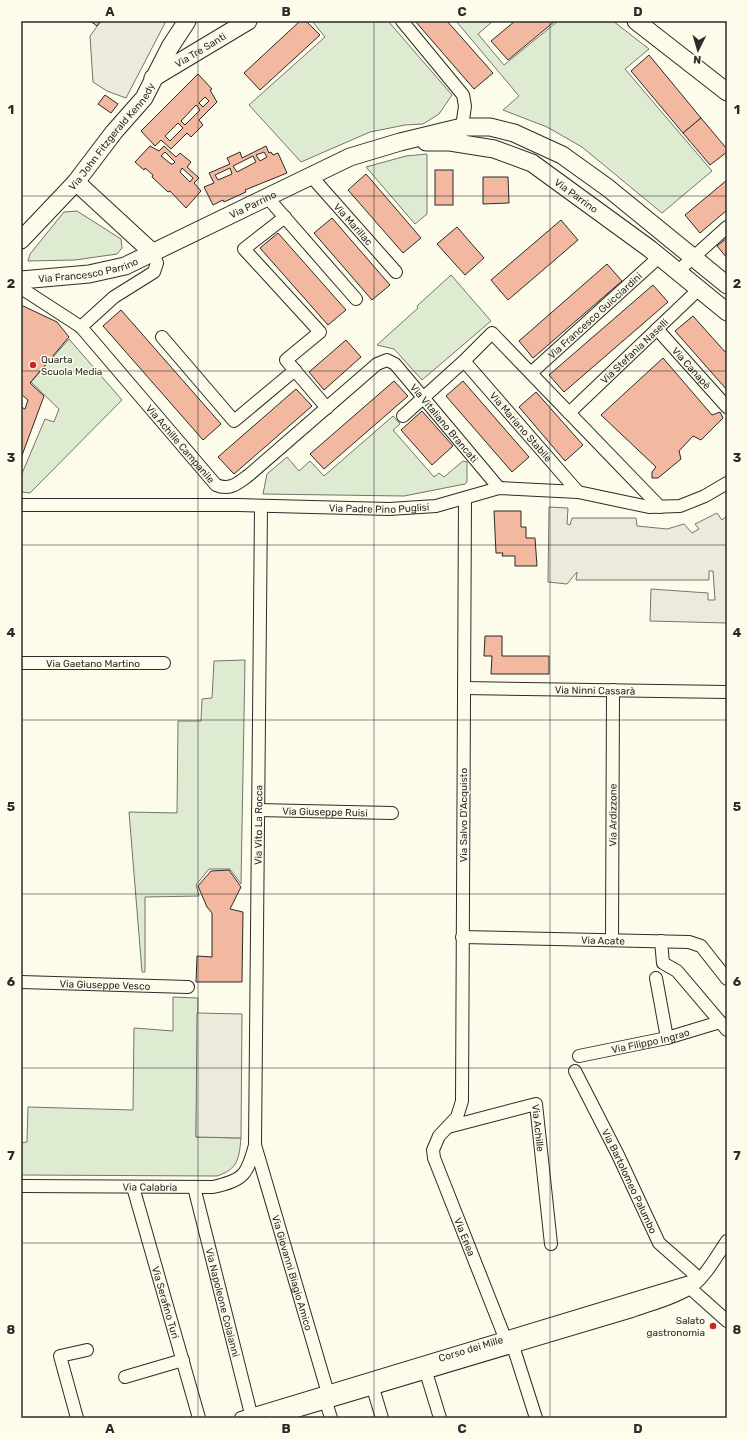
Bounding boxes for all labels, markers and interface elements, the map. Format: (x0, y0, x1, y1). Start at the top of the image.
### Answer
text: A (105, 4, 115, 19)
text: B (281, 4, 291, 19)
text: C (457, 4, 467, 19)
text: D (633, 4, 643, 19)
north arrow (678, 30, 718, 70)
street label: Via Tre Santi (173, 31, 228, 71)
text: N (693, 53, 702, 66)
street label: Via John Fitzgerald Kennedy (67, 81, 158, 193)
text: 1 (8, 102, 14, 117)
text: 1 (734, 102, 740, 117)
street label: Via Parrino (552, 176, 600, 216)
street label: Via Parrino (228, 189, 279, 221)
street label: Via Marillac (331, 201, 375, 249)
street label: Via Francesco Parrino (38, 255, 141, 285)
street label: Via Francesco Guicciardini (546, 270, 645, 362)
text: 2 (7, 276, 15, 291)
text: 2 (733, 276, 741, 291)
street label: Via Stefania Naselli (598, 317, 671, 387)
street label: Via Canapè (669, 345, 713, 392)
place label: Quarta Scuola Media (41, 354, 102, 378)
marker: Quarta Scuola Media (28, 360, 38, 370)
street label: Via Vitaliano Brancati (407, 382, 480, 465)
street label: Via Mariano Stabile (487, 390, 554, 465)
street label: Via Achille Campanile (143, 403, 217, 486)
text: 3 (7, 450, 16, 465)
text: 3 (733, 450, 742, 465)
street label: Via Padre Pino Puglisi (329, 501, 430, 516)
text: 4 (7, 625, 16, 640)
text: 4 (733, 625, 742, 640)
street label: Via Gaetano Martino (46, 658, 140, 670)
street label: Via Ninni Cassarà (555, 684, 635, 698)
street label: Via Salvo D'Acquisto (458, 768, 470, 862)
street label: Via Ardizzone (607, 783, 620, 847)
street label: Via Vito La Rocca (253, 785, 265, 865)
text: 5 (7, 799, 15, 814)
text: 5 (733, 799, 741, 814)
street label: Via Giuseppe Ruisi (282, 806, 368, 819)
street label: Via Acate (581, 935, 625, 948)
text: 6 (7, 974, 16, 989)
text: 6 (733, 974, 742, 989)
street label: Via Giuseppe Vesco (59, 978, 151, 993)
street label: Via Filippo Ingrao (610, 1026, 691, 1056)
street label: Via Achille (529, 1104, 546, 1153)
street label: Via Bartolomeo Palumbo (599, 1127, 659, 1236)
text: 7 (7, 1148, 15, 1163)
text: 7 (733, 1148, 741, 1163)
street label: Via Calabria (123, 1182, 177, 1194)
street label: Via Giovanni Biagio Amico (269, 1214, 314, 1332)
street label: Via Enea (451, 1216, 477, 1258)
street label: Via Napoleone Colaianni (203, 1247, 241, 1358)
street label: Via Serafino Turi (149, 1265, 181, 1340)
place label: Salato gastronomia (646, 1315, 705, 1339)
marker: Salato gastronomia (708, 1321, 718, 1331)
text: 8 (7, 1322, 16, 1337)
text: 8 (733, 1322, 742, 1337)
street label: Corso dei Mille (437, 1334, 505, 1365)
text: A (105, 1421, 115, 1436)
text: B (281, 1421, 291, 1436)
text: C (457, 1421, 467, 1436)
text: D (633, 1421, 643, 1436)

